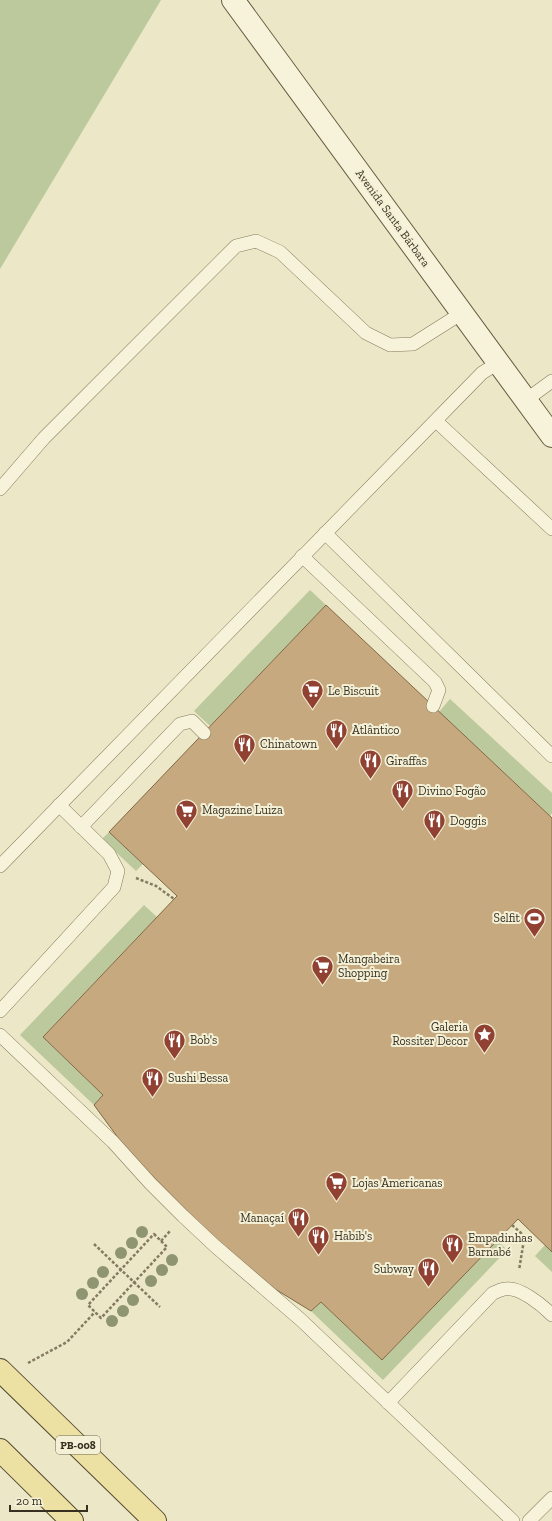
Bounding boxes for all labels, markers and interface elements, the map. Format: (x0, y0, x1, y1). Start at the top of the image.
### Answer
street label: Avenida Santa Bárbara (353, 166, 433, 270)
supermarket icon: Le Biscuit (299, 678, 325, 711)
place label: Le Biscuit (328, 684, 379, 698)
restaurant icon: Atlântico (324, 717, 350, 750)
place label: Atlântico (352, 723, 399, 737)
restaurant icon: Chinatown (232, 731, 258, 764)
place label: Chinatown (260, 737, 317, 751)
restaurant icon: Giraffas (357, 748, 383, 781)
place label: Giraffas (386, 754, 427, 768)
restaurant icon: Divino Fogão (389, 778, 415, 811)
place label: Divino Fogão (418, 784, 486, 798)
supermarket icon: Magazine Luiza (173, 797, 199, 830)
place label: Magazine Luiza (202, 803, 283, 817)
restaurant icon: Doggis (422, 808, 448, 841)
place label: Doggis (450, 814, 486, 828)
sports icon: Selfit (522, 905, 548, 938)
place label: Selfit (493, 911, 521, 925)
place label: Mangabeira Shopping (338, 952, 400, 980)
supermarket icon: Mangabeira Shopping (309, 953, 335, 986)
place label: Galeria Rossiter Decor (392, 1020, 468, 1048)
place icon: Galeria Rossiter Decor (471, 1021, 497, 1054)
restaurant icon: Bob's (161, 1027, 187, 1060)
place label: Bob's (190, 1033, 217, 1047)
restaurant icon: Sushi Bessa (139, 1065, 165, 1098)
place label: Sushi Bessa (168, 1071, 229, 1085)
supermarket icon: Lojas Americanas (324, 1170, 350, 1203)
place label: Lojas Americanas (352, 1176, 443, 1191)
restaurant icon: Manaçaí (286, 1205, 312, 1238)
place label: Manaçaí (240, 1211, 285, 1225)
restaurant icon: Habib's (306, 1223, 332, 1256)
place label: Habib's (334, 1229, 372, 1243)
place label: Empadinhas Barnabé (468, 1231, 532, 1259)
restaurant icon: Empadinhas Barnabé (439, 1232, 465, 1265)
restaurant icon: Subway (416, 1256, 442, 1289)
place label: Subway (374, 1262, 415, 1276)
road number: PB-008 (56, 1436, 100, 1454)
scale bar (10, 1487, 87, 1513)
text: 20 m (16, 1494, 43, 1508)

